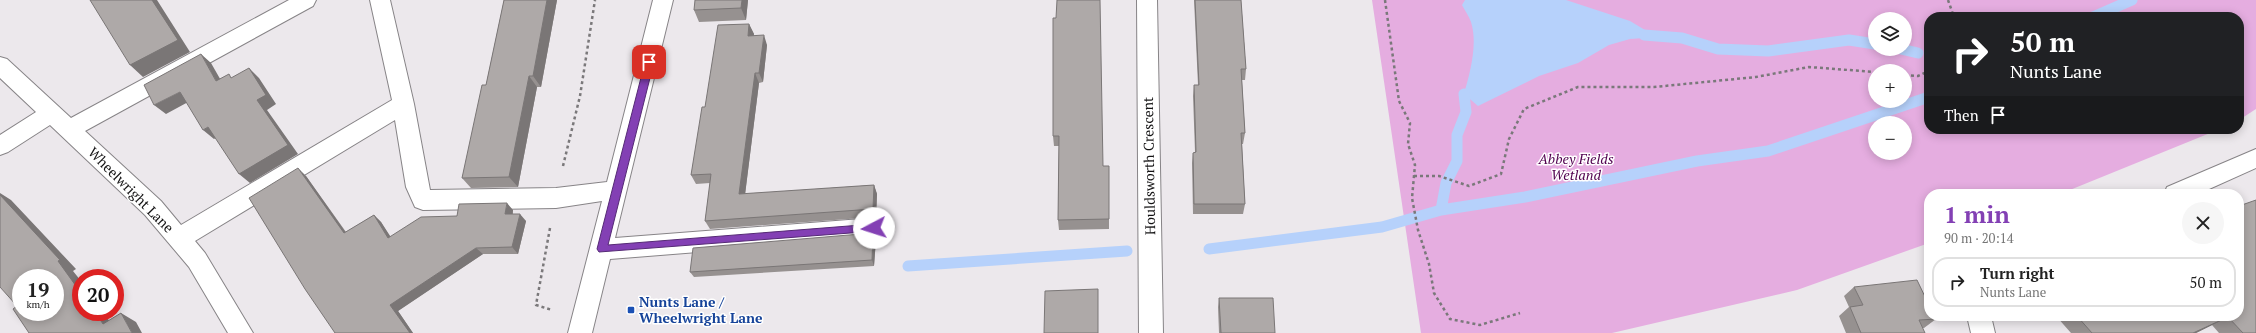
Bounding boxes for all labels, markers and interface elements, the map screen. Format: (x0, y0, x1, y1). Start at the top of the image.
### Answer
map controls (1868, 12, 1912, 160)
button: layers (1868, 12, 1912, 56)
text: 50 m (2010, 23, 2075, 60)
icon: right (1944, 28, 1996, 80)
pin (632, 45, 666, 79)
icon: arrive (638, 51, 660, 73)
text: Nunts Lane (2010, 59, 2102, 83)
button: + (1868, 64, 1912, 108)
street label: Houldsworth Crescent (1138, 96, 1159, 235)
icon: arrive (1987, 104, 2009, 126)
text: Then (1944, 105, 1979, 125)
button: − (1868, 116, 1912, 160)
street label: Wheelwright Lane (84, 143, 178, 237)
park label: Abbey Fields Wetland (1537, 149, 1614, 184)
text: 1 min (1944, 198, 2010, 230)
button: close (2182, 202, 2224, 244)
position arrow (853, 207, 895, 249)
text: 90 m · 20:14 (1944, 229, 2014, 247)
text: Turn right (1980, 263, 2055, 283)
speed limit sign: 20 (72, 269, 124, 321)
icon: right (1946, 271, 1968, 293)
text: 50 m (2189, 272, 2222, 292)
text: 19 (27, 276, 49, 303)
text: Nunts Lane (1980, 283, 2046, 301)
place label: Nunts Lane / Wheelwright Lane (639, 292, 763, 327)
text: km/h (26, 298, 50, 311)
marker: Nunts Lane / Wheelwright Lane (626, 305, 636, 315)

